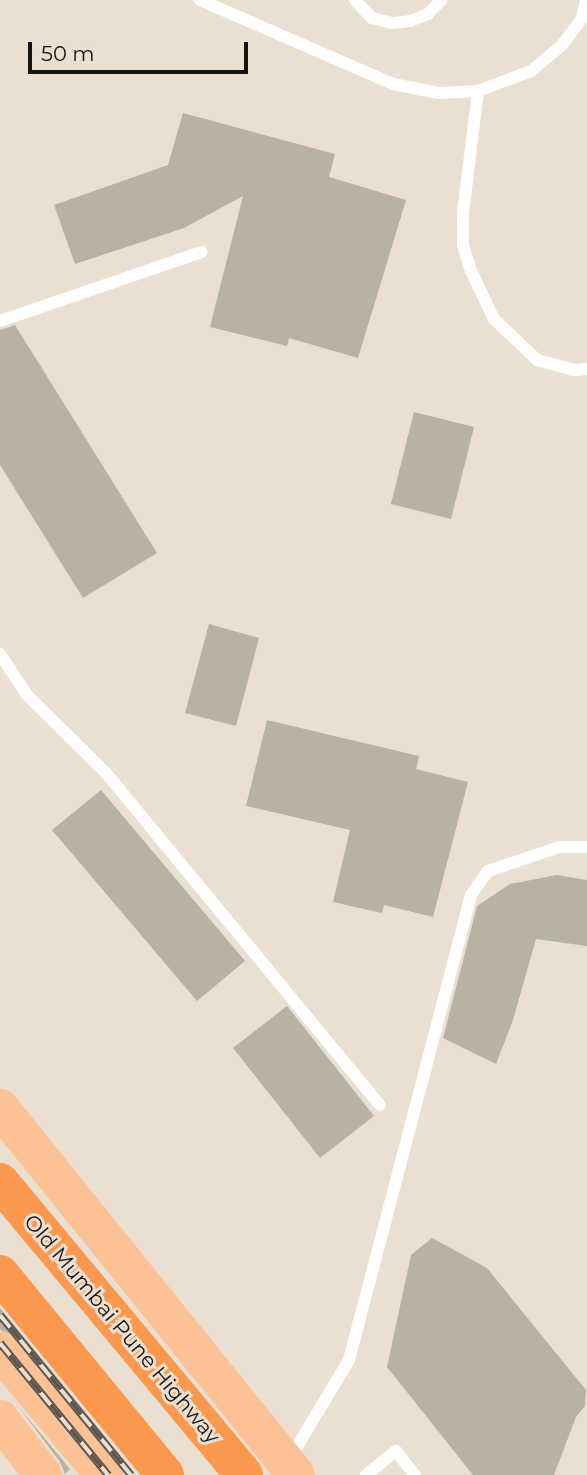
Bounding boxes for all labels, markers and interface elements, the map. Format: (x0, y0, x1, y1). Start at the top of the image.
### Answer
scale bar (32, 28, 252, 72)
text: 50 m (41, 41, 95, 66)
street label: Old Mumbai Pune Highway (19, 1209, 225, 1449)

